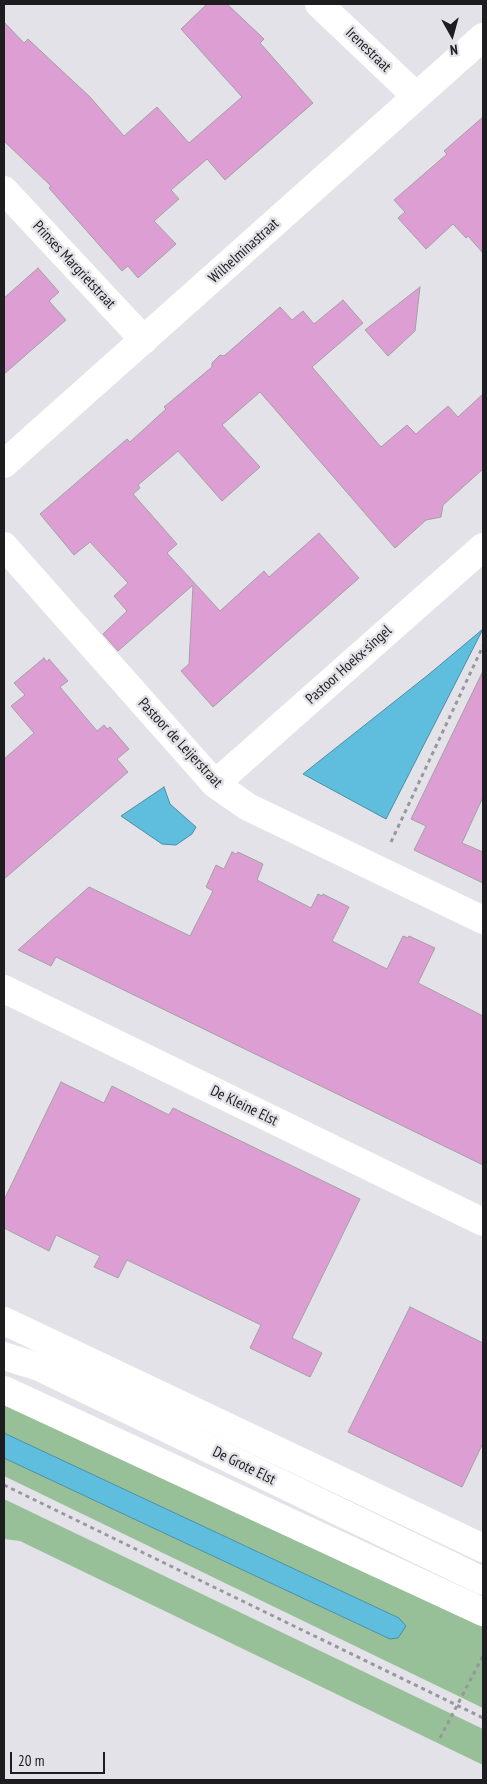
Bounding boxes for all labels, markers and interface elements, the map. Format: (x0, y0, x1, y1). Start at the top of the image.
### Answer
north arrow (427, 10, 477, 60)
street label: Irenestraat (342, 24, 394, 76)
text: N (449, 40, 459, 59)
street label: Wilhelminastraat (205, 215, 283, 287)
street label: Prinses Margrietstraat (29, 218, 119, 312)
street label: Pastoor Hoekx-singel (302, 622, 396, 708)
street label: Pastoor de Leijerstraat (134, 695, 226, 791)
street label: De Kleine Elst (207, 1082, 281, 1130)
street label: De Grote Elst (210, 1443, 278, 1489)
scale bar (12, 1742, 108, 1774)
text: 20 m (18, 1751, 44, 1770)

